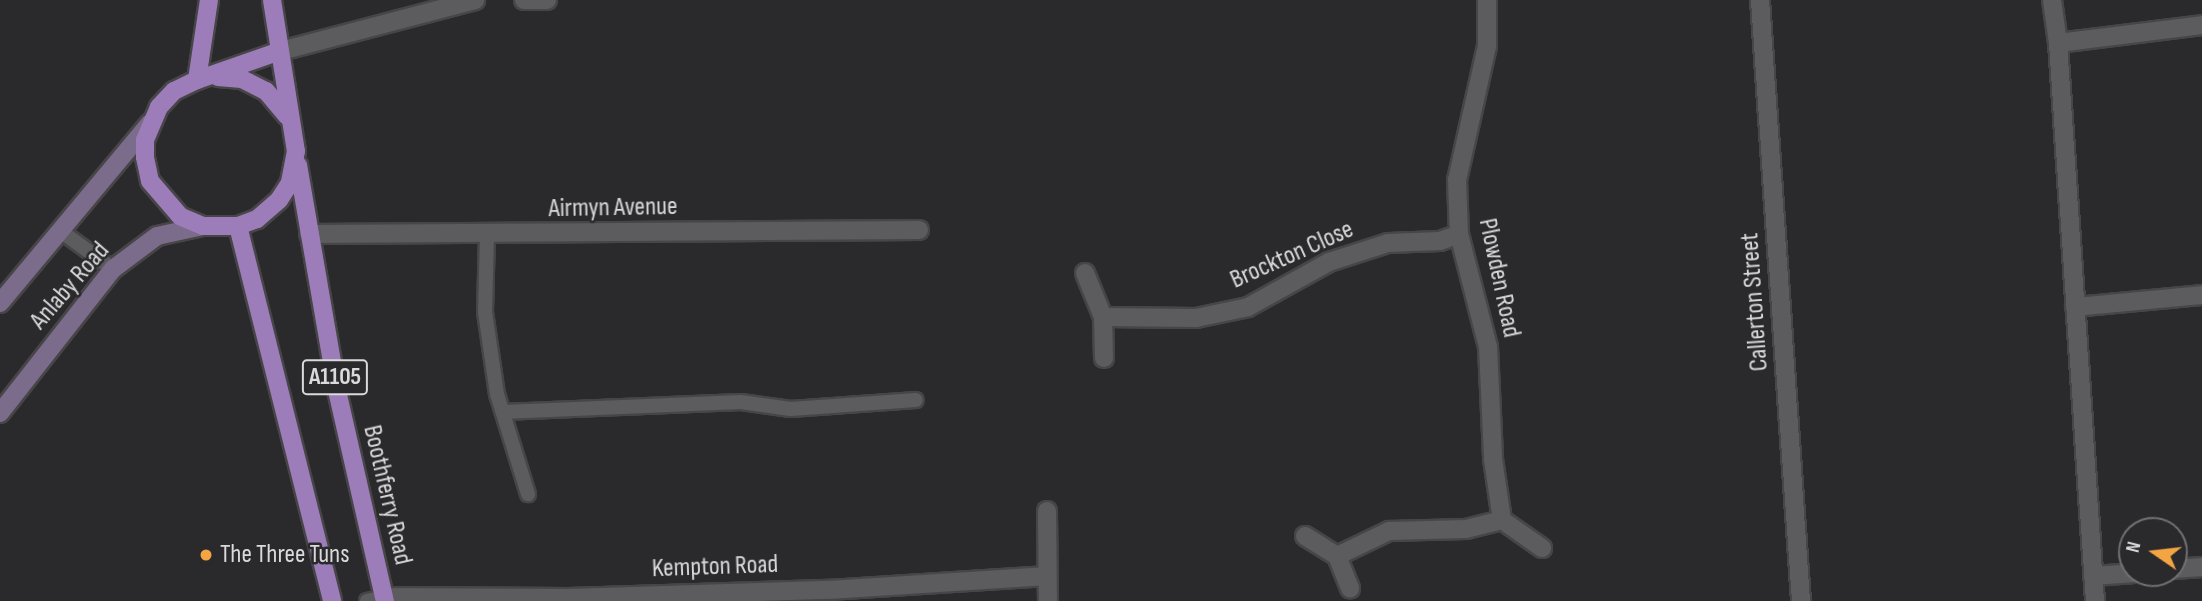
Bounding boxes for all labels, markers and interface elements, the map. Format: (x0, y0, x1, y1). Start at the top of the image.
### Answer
street label: Airmyn Avenue (548, 191, 678, 225)
street label: Brockton Close (1226, 214, 1358, 296)
street label: Plowden Road (1471, 216, 1527, 340)
street label: Callerton Street (1735, 232, 1775, 372)
street label: Anlaby Road (24, 236, 116, 336)
road number: A1105 (302, 356, 368, 398)
street label: Boothferry Road (356, 422, 418, 568)
north arrow (2118, 517, 2188, 587)
place label: The Three Tuns (220, 539, 350, 571)
text: N (2122, 540, 2146, 555)
marker: The Three Tuns (198, 547, 214, 563)
street label: Kempton Road (651, 549, 779, 585)

